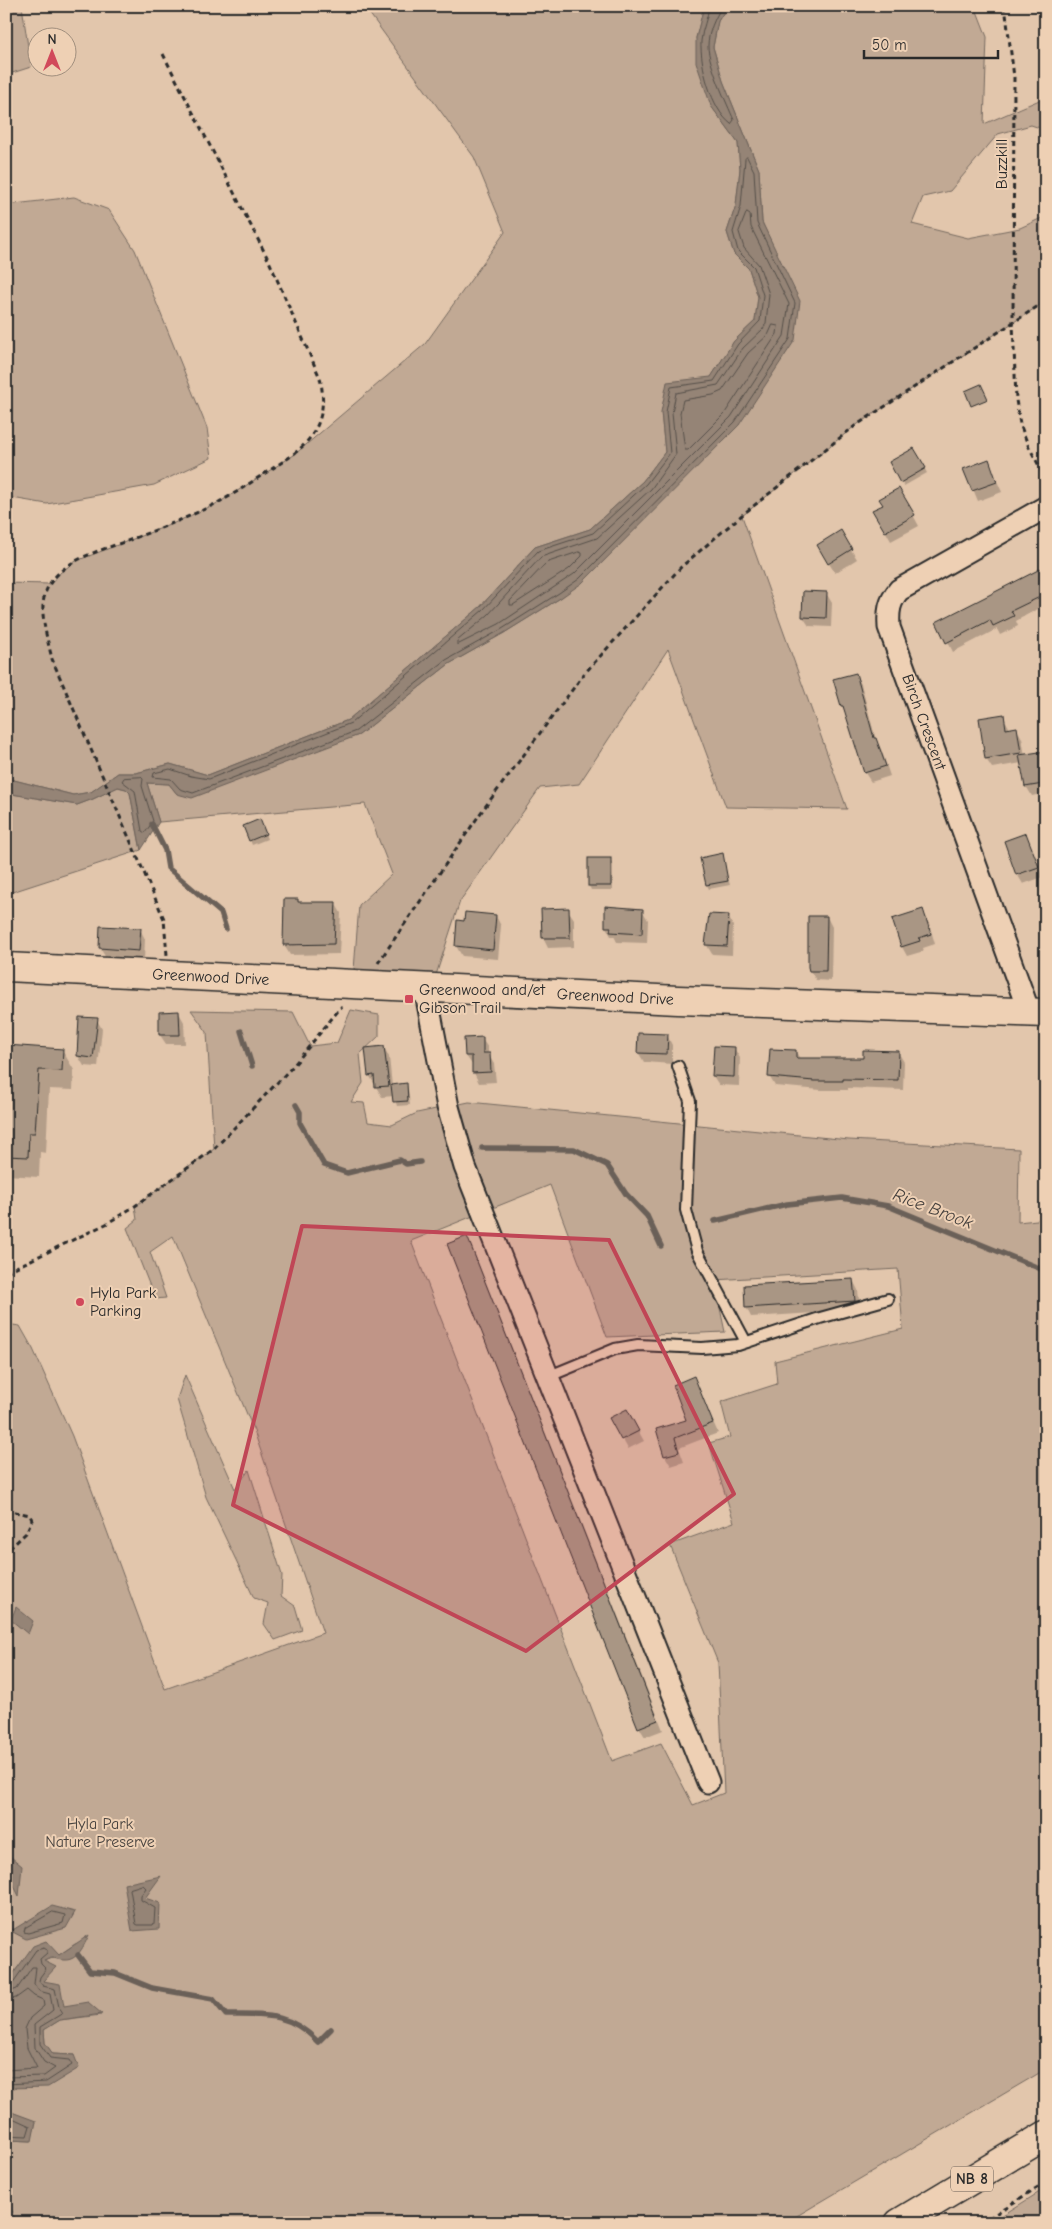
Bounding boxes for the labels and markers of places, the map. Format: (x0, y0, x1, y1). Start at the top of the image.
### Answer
place label: Greenwood and/et Gibson Trail (419, 981, 545, 1017)
marker: Greenwood and/et Gibson Trail (403, 993, 415, 1005)
place label: Hyla Park Parking (90, 1284, 157, 1320)
marker: Hyla Park Parking (74, 1296, 86, 1308)

